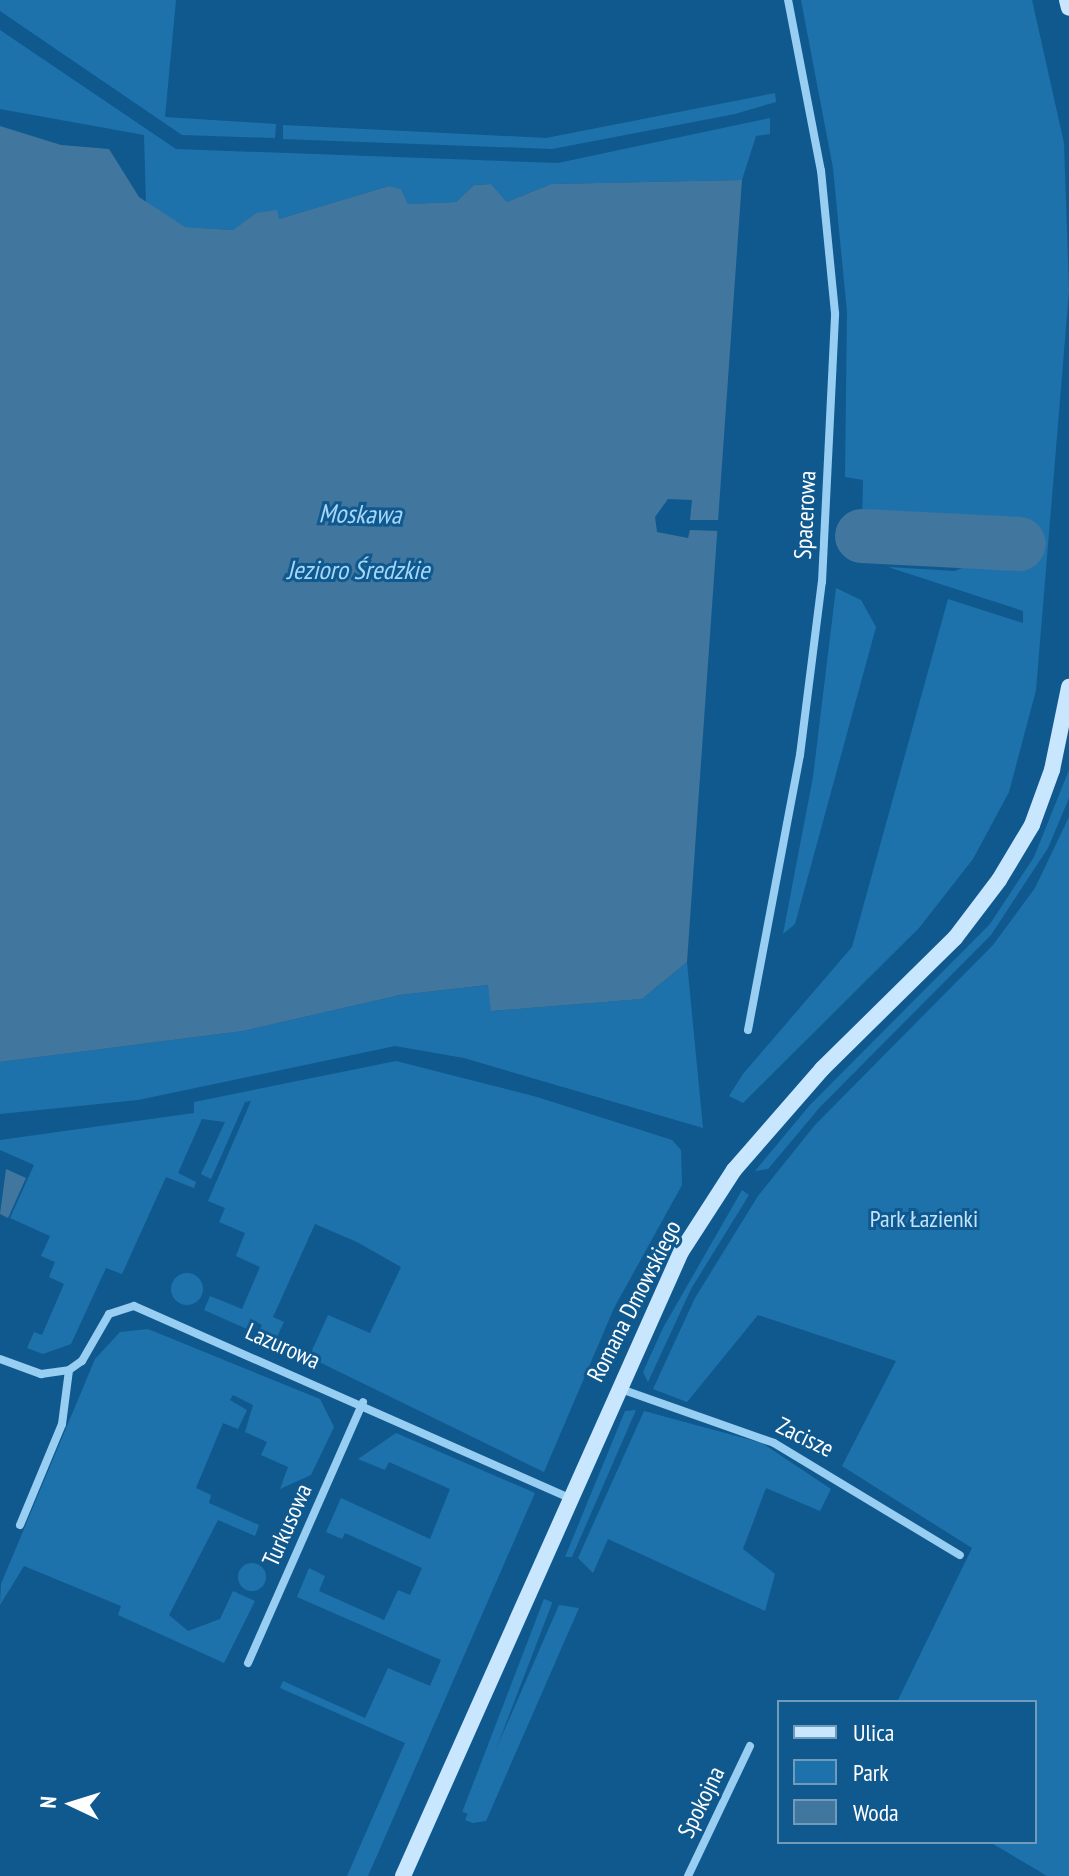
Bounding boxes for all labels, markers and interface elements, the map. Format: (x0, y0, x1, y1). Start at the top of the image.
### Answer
street label: Spacerowa (788, 470, 822, 560)
water label: Moskawa (318, 498, 402, 530)
water label: Jezioro Średzkie (287, 554, 429, 586)
park label: Park Łazienki (870, 1205, 978, 1233)
street label: Romana Dmowskiego (581, 1216, 687, 1386)
street label: Lazurowa (241, 1317, 325, 1375)
street label: Zacisze (772, 1411, 838, 1463)
street label: Turkusowa (256, 1479, 318, 1571)
legend (777, 1700, 1037, 1844)
text: Ulica (853, 1717, 894, 1748)
text: Park (853, 1757, 889, 1788)
street label: Spokojna (671, 1762, 731, 1842)
north arrow (32, 1764, 112, 1844)
text: N (34, 1795, 62, 1809)
text: Woda (853, 1797, 899, 1828)

